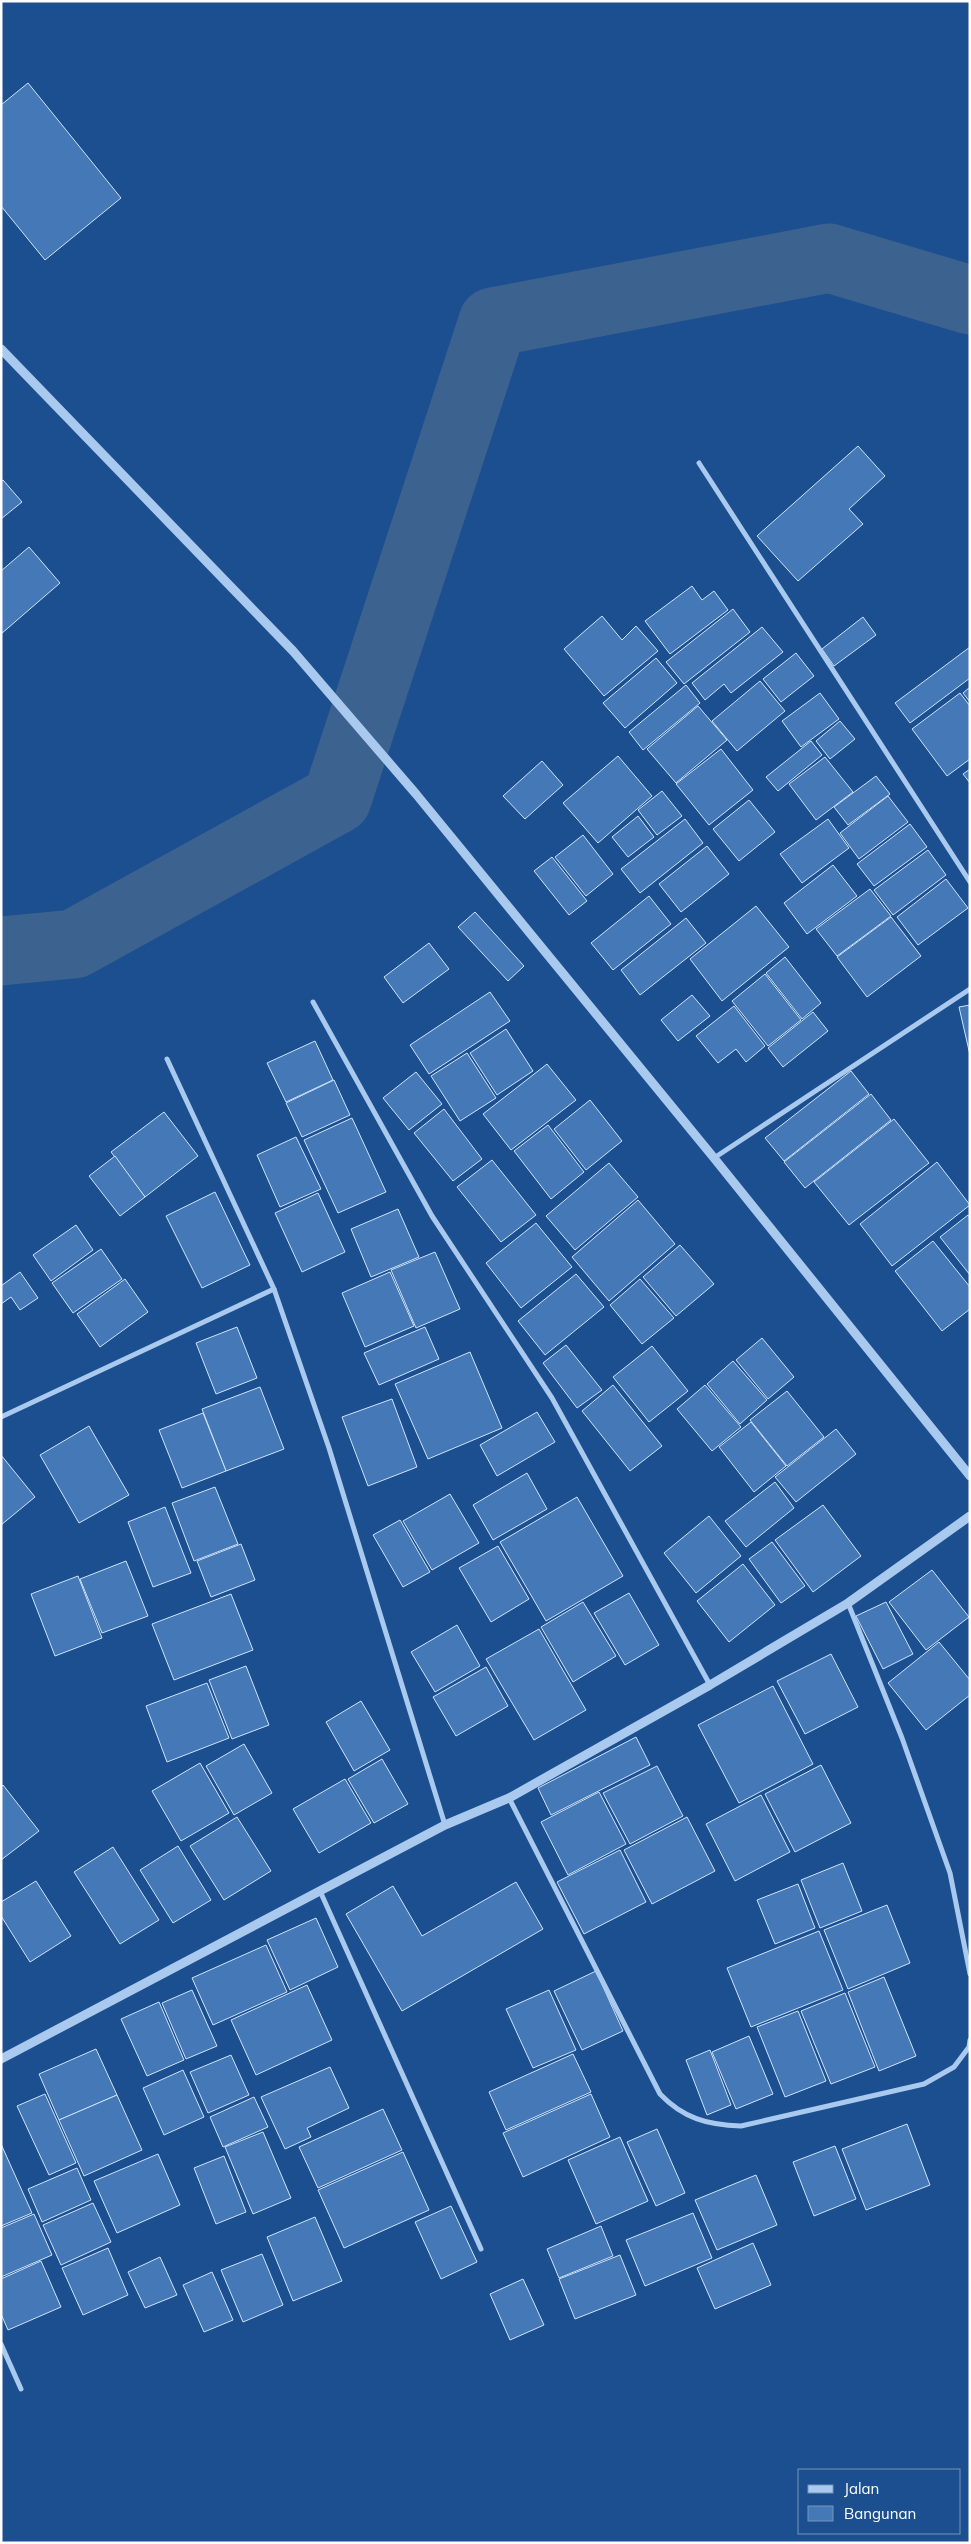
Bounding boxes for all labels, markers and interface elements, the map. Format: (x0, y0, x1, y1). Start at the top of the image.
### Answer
legend (798, 2469, 961, 2534)
text: Jalan (844, 2479, 879, 2498)
text: Bangunan (844, 2504, 916, 2523)

